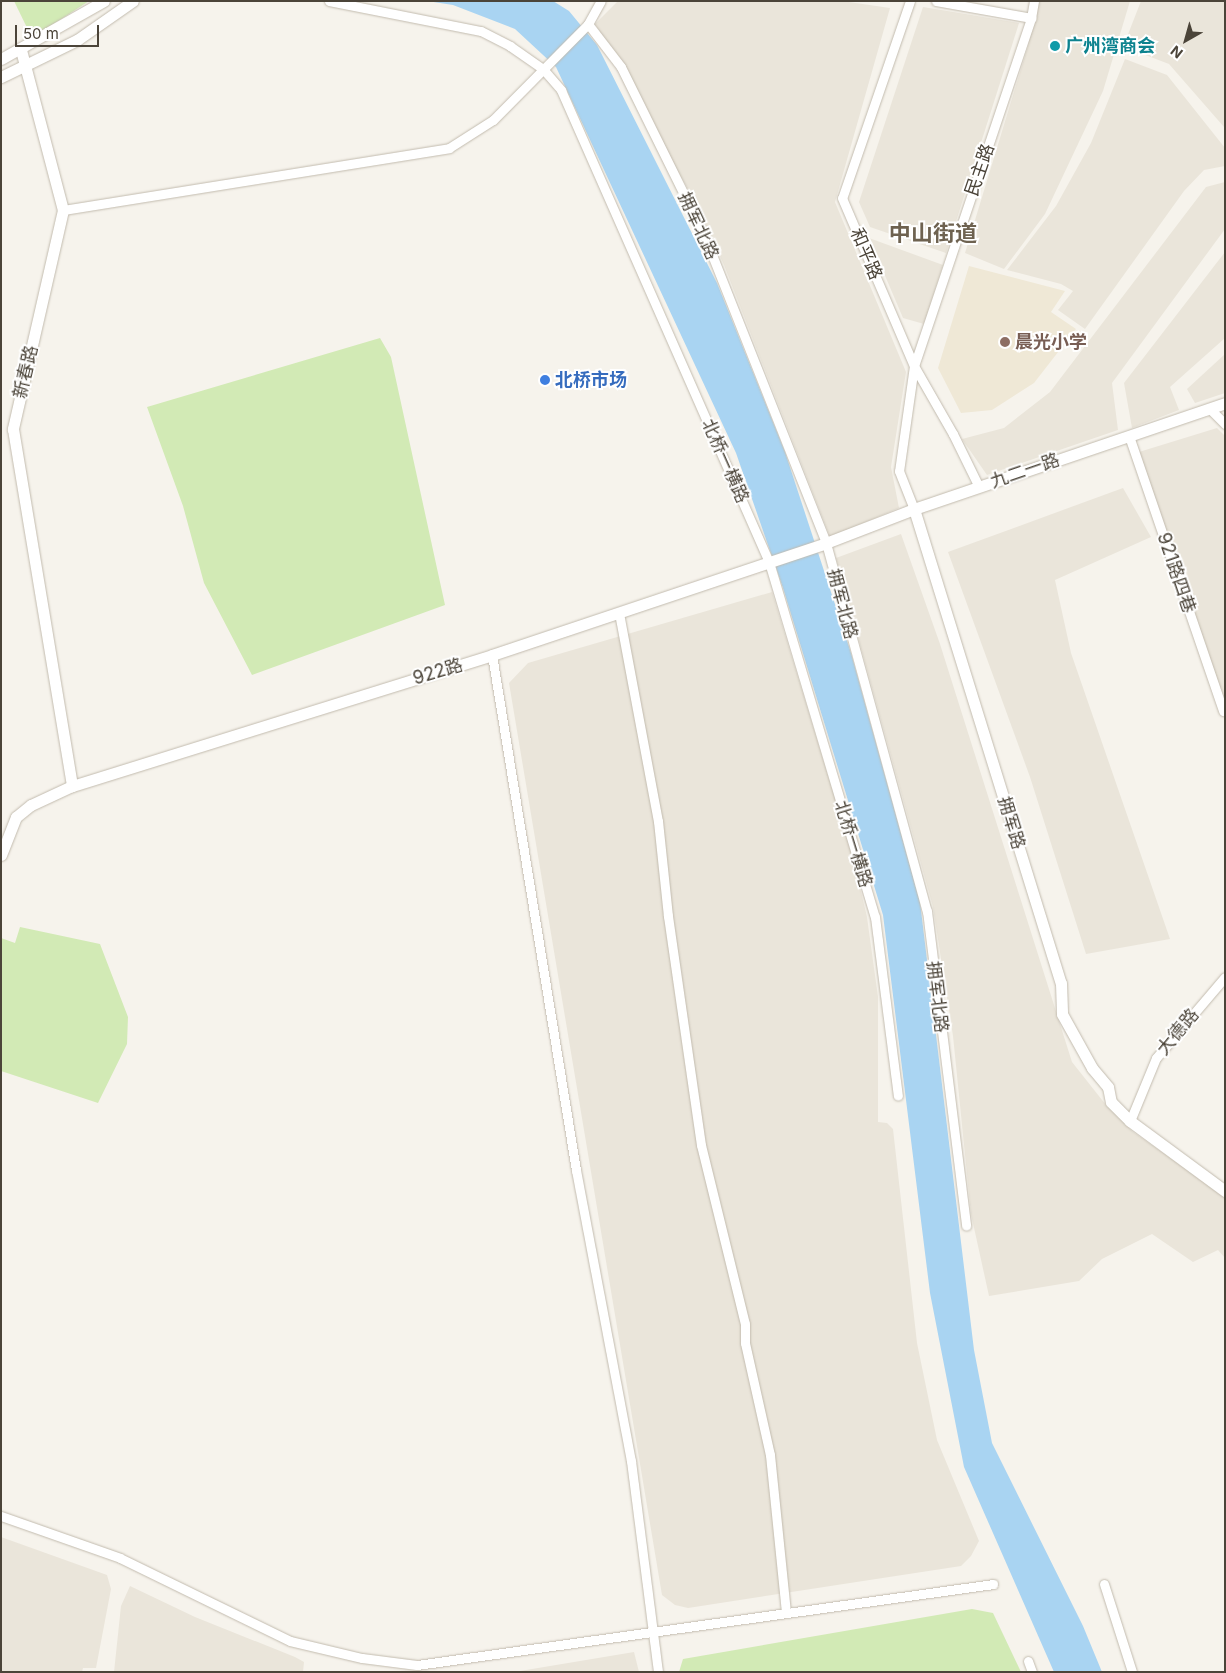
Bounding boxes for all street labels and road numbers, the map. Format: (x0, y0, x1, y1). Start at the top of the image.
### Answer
street label: 民主路 (961, 141, 999, 199)
street label: 拥军北路 (673, 189, 723, 263)
street label: 和平路 (846, 225, 886, 283)
street label: 新春路 (9, 343, 43, 401)
street label: 北桥一横路 (697, 415, 753, 507)
street label: 九二一路 (987, 449, 1063, 493)
street label: 921路四巷 (1152, 530, 1200, 616)
street label: 拥军北路 (822, 566, 862, 642)
street label: 922路 (410, 654, 466, 690)
street label: 拥军路 (993, 794, 1029, 852)
street label: 北桥一横路 (830, 798, 876, 890)
street label: 拥军北路 (922, 960, 952, 1034)
street label: 大德路 (1152, 1004, 1204, 1060)

